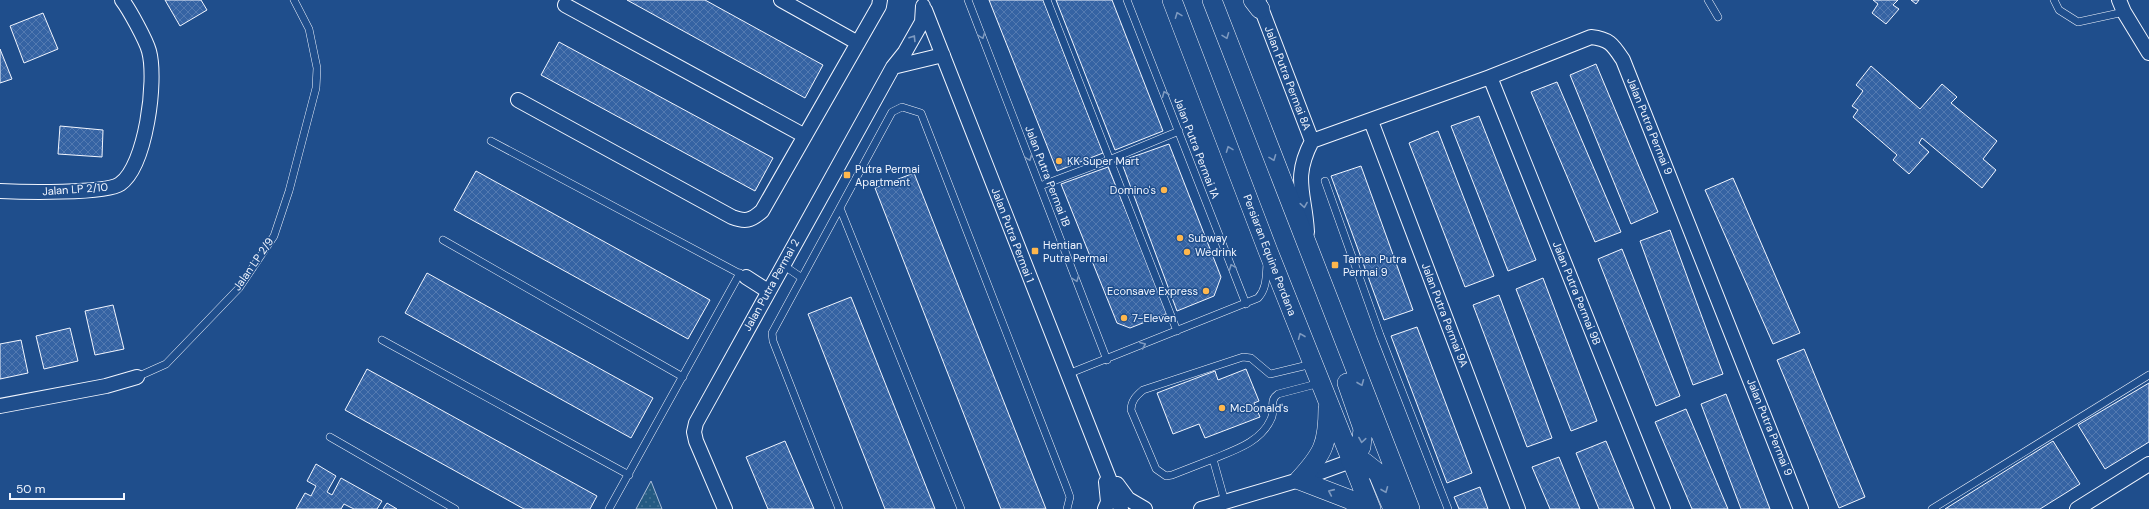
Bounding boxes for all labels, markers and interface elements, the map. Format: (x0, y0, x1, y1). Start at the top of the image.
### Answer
one-way arrow (1174, 11, 1182, 18)
street label: Jalan Putra Permai 8A (1262, 24, 1314, 132)
one-way arrow (978, 33, 986, 40)
one-way arrow (1222, 33, 1230, 40)
one-way arrow (909, 35, 916, 42)
street label: Jalan Putra Permai 9 (1624, 75, 1676, 177)
one-way arrow (1161, 90, 1169, 97)
street label: Jalan Putra Permai 1A (1171, 95, 1223, 201)
street label: Jalan Putra Permai 1B (1022, 124, 1074, 229)
one-way arrow (1225, 146, 1233, 153)
one-way arrow (1025, 154, 1033, 161)
place label: KK Super Mart (1067, 154, 1139, 168)
one-way arrow (1268, 154, 1276, 161)
marker: KK Super Mart (1054, 156, 1064, 166)
place label: Putra Permai Apartment (855, 162, 920, 189)
marker: Putra Permai Apartment (842, 170, 852, 180)
street label: Jalan LP 2/10 (42, 180, 108, 198)
place label: Domino's (1110, 183, 1156, 197)
marker: Domino's (1159, 185, 1169, 195)
street label: Jalan Putra Permai 1 (988, 186, 1038, 284)
street label: Persiaran Equine Perdana (1240, 192, 1300, 318)
one-way arrow (1299, 202, 1308, 209)
place label: Subway (1188, 231, 1228, 245)
marker: Subway (1175, 233, 1185, 243)
street label: Jalan LP 2/9 (230, 235, 276, 293)
street label: Jalan Putra Permai 2 (740, 236, 802, 334)
place label: Hentian Putra Permai (1043, 238, 1108, 265)
street label: Jalan Putra Permai 9B (1550, 239, 1604, 347)
place label: Wedrink (1195, 245, 1237, 259)
marker: Hentian Putra Permai (1030, 246, 1040, 256)
marker: Wedrink (1182, 247, 1192, 257)
place label: Taman Putra Permai 9 (1343, 252, 1406, 279)
marker: Taman Putra Permai 9 (1330, 260, 1340, 270)
street label: Jalan Putra Permai 9A (1419, 261, 1471, 369)
one-way arrow (1228, 264, 1236, 271)
one-way arrow (1071, 275, 1079, 282)
place label: Econsave Express (1107, 284, 1198, 298)
marker: Econsave Express (1201, 286, 1211, 296)
place label: 7-Eleven (1132, 311, 1176, 325)
marker: 7-Eleven (1119, 313, 1129, 323)
one-way arrow (1298, 332, 1306, 339)
one-way arrow (1139, 342, 1146, 350)
street label: Jalan Putra Permai 9 (1744, 376, 1796, 478)
one-way arrow (1356, 380, 1364, 387)
place label: McDonald's (1230, 401, 1289, 415)
marker: McDonald's (1217, 403, 1227, 413)
one-way arrow (1358, 437, 1367, 443)
scale bar (10, 475, 124, 501)
text: 50 m (16, 481, 45, 497)
one-way arrow (1380, 486, 1388, 493)
one-way arrow (1328, 488, 1335, 496)

